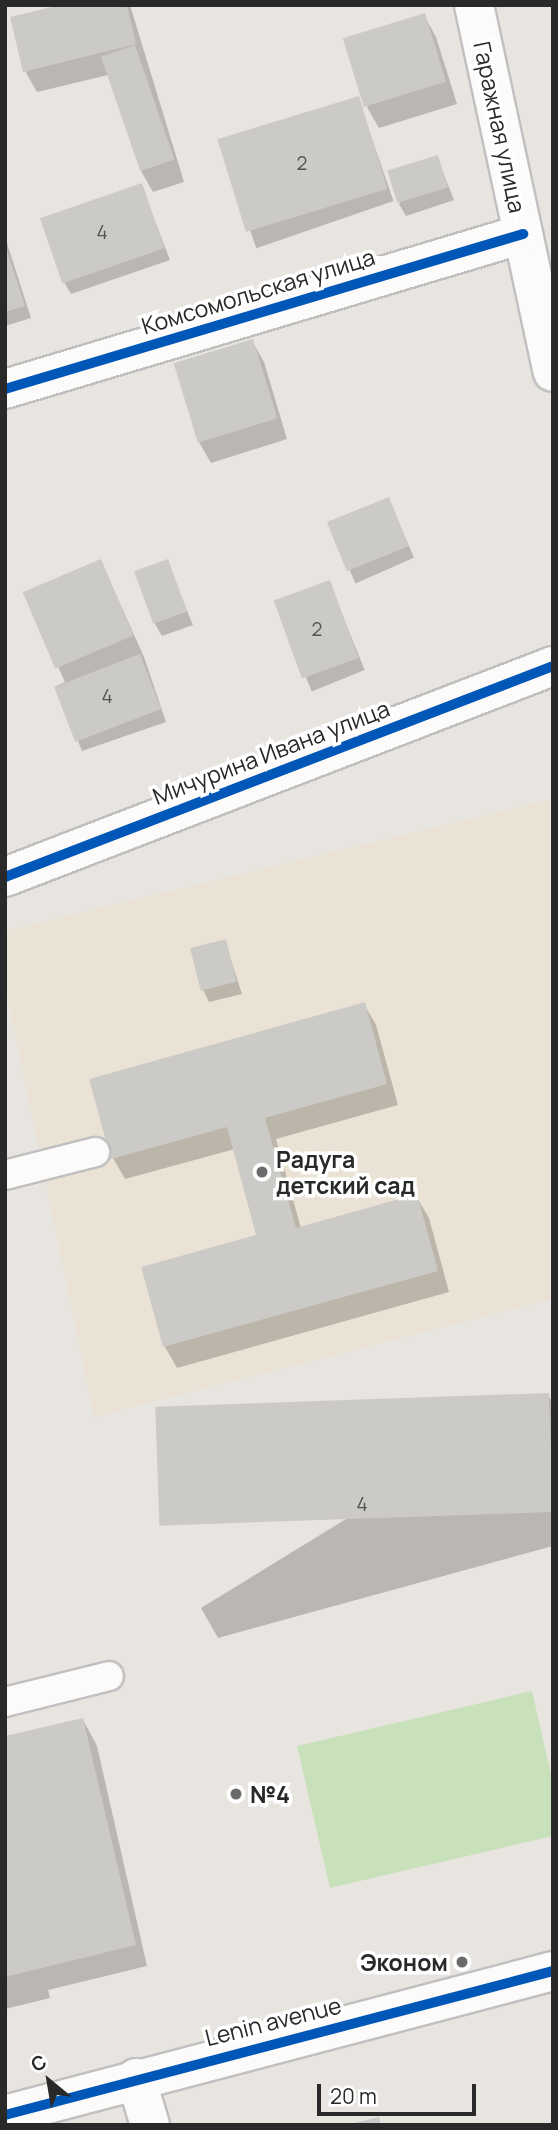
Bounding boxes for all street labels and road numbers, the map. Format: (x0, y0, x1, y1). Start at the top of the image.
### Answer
street label: Гаражная улица (468, 39, 532, 215)
street label: Комсомольская улица (138, 242, 378, 340)
street label: Мичурина Ивана улица (149, 694, 393, 810)
street label: Lenin avenue (202, 1991, 344, 2051)

